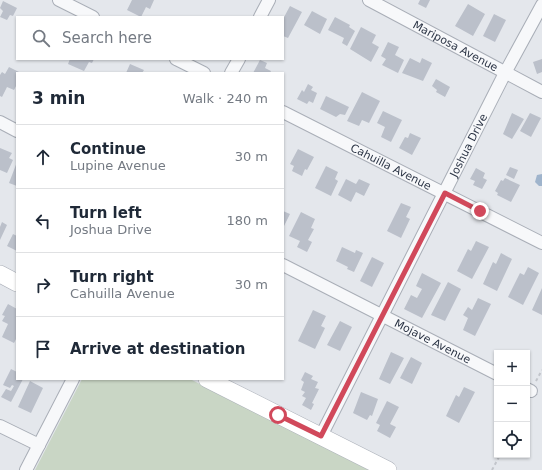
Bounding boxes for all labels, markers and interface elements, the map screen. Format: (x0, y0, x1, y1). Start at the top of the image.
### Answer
search box (16, 16, 284, 60)
street label: Mariposa Avenue (411, 19, 500, 74)
icon: search (30, 27, 52, 49)
text: Search here (62, 29, 152, 47)
text: 3 min (32, 88, 85, 108)
text: Walk · 240 m (183, 91, 268, 106)
street label: Joshua Drive (447, 111, 490, 180)
text: Continue (70, 140, 146, 158)
street label: Cahuilla Avenue (348, 141, 433, 193)
icon: ahead (32, 146, 54, 168)
text: 30 m (235, 149, 268, 164)
text: Lupine Avenue (70, 158, 166, 173)
route end (471, 202, 489, 220)
text: Turn left (70, 204, 142, 222)
icon: left (32, 210, 54, 232)
text: 180 m (226, 213, 268, 228)
text: Joshua Drive (70, 222, 152, 237)
text: Turn right (70, 268, 154, 286)
icon: right (32, 274, 54, 296)
text: 30 m (235, 277, 268, 292)
text: Cahuilla Avenue (70, 286, 175, 301)
street label: Mojave Avenue (392, 317, 473, 367)
icon: arrive (32, 338, 54, 360)
text: Arrive at destination (70, 340, 245, 358)
map controls (494, 350, 530, 458)
button: + (494, 350, 530, 386)
button: − (494, 386, 530, 422)
route start (269, 406, 287, 424)
button: locate (494, 422, 530, 458)

